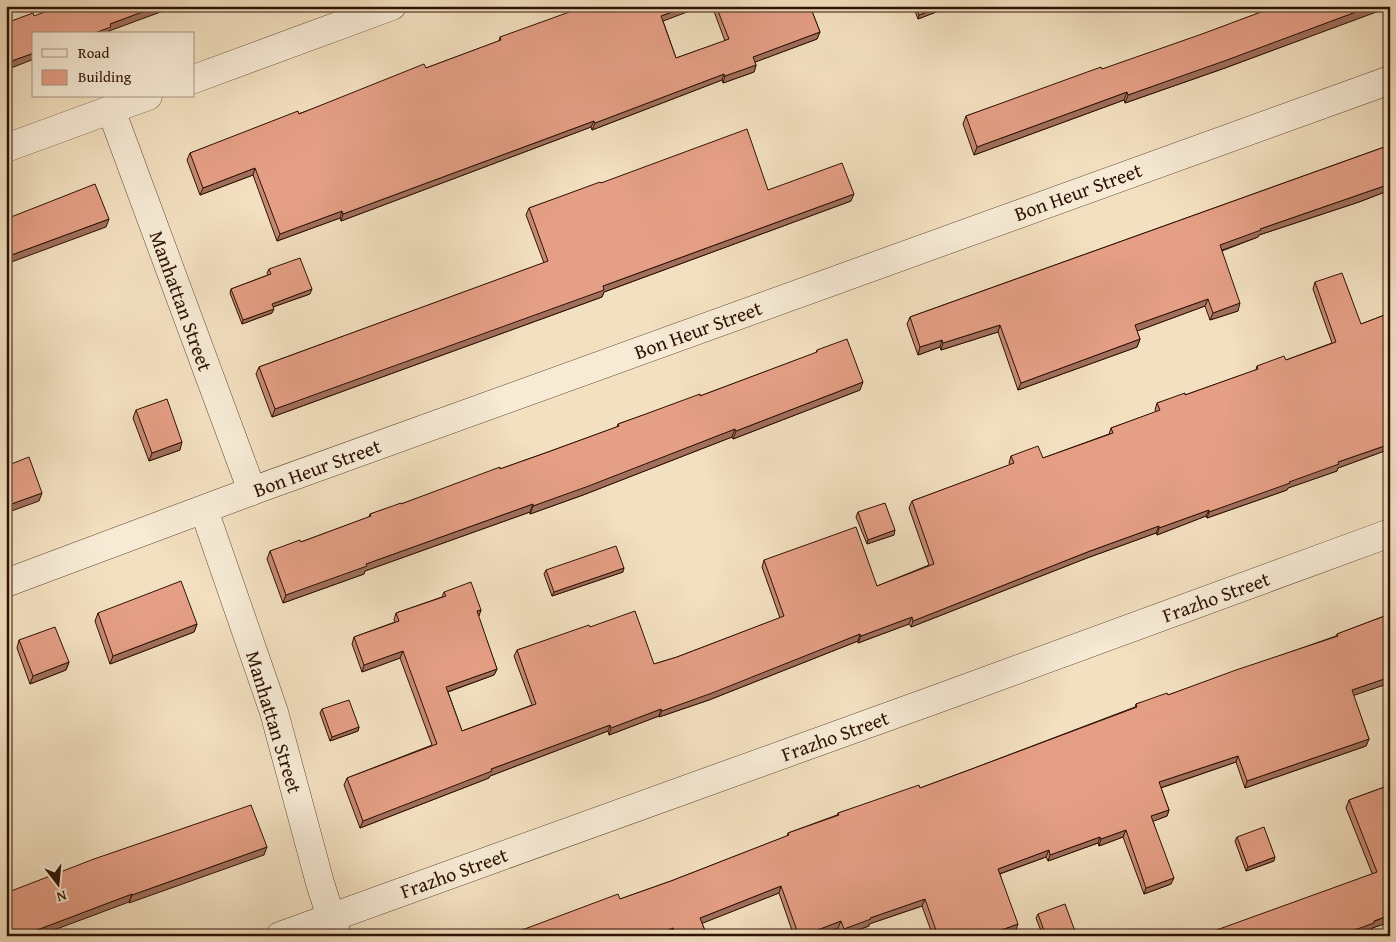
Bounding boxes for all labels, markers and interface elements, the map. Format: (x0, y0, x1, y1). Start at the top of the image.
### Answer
legend (32, 32, 195, 98)
text: Road (78, 42, 109, 63)
text: Building (78, 66, 132, 87)
street label: Bon Heur Street (1010, 155, 1146, 228)
street label: Manhattan Street (143, 227, 220, 375)
street label: Bon Heur Street (630, 293, 766, 366)
street label: Bon Heur Street (249, 431, 385, 504)
street label: Frazho Street (1158, 564, 1274, 629)
street label: Manhattan Street (239, 647, 310, 797)
street label: Frazho Street (777, 703, 893, 768)
street label: Frazho Street (396, 840, 512, 905)
north arrow (32, 860, 82, 910)
text: N (54, 886, 69, 908)

